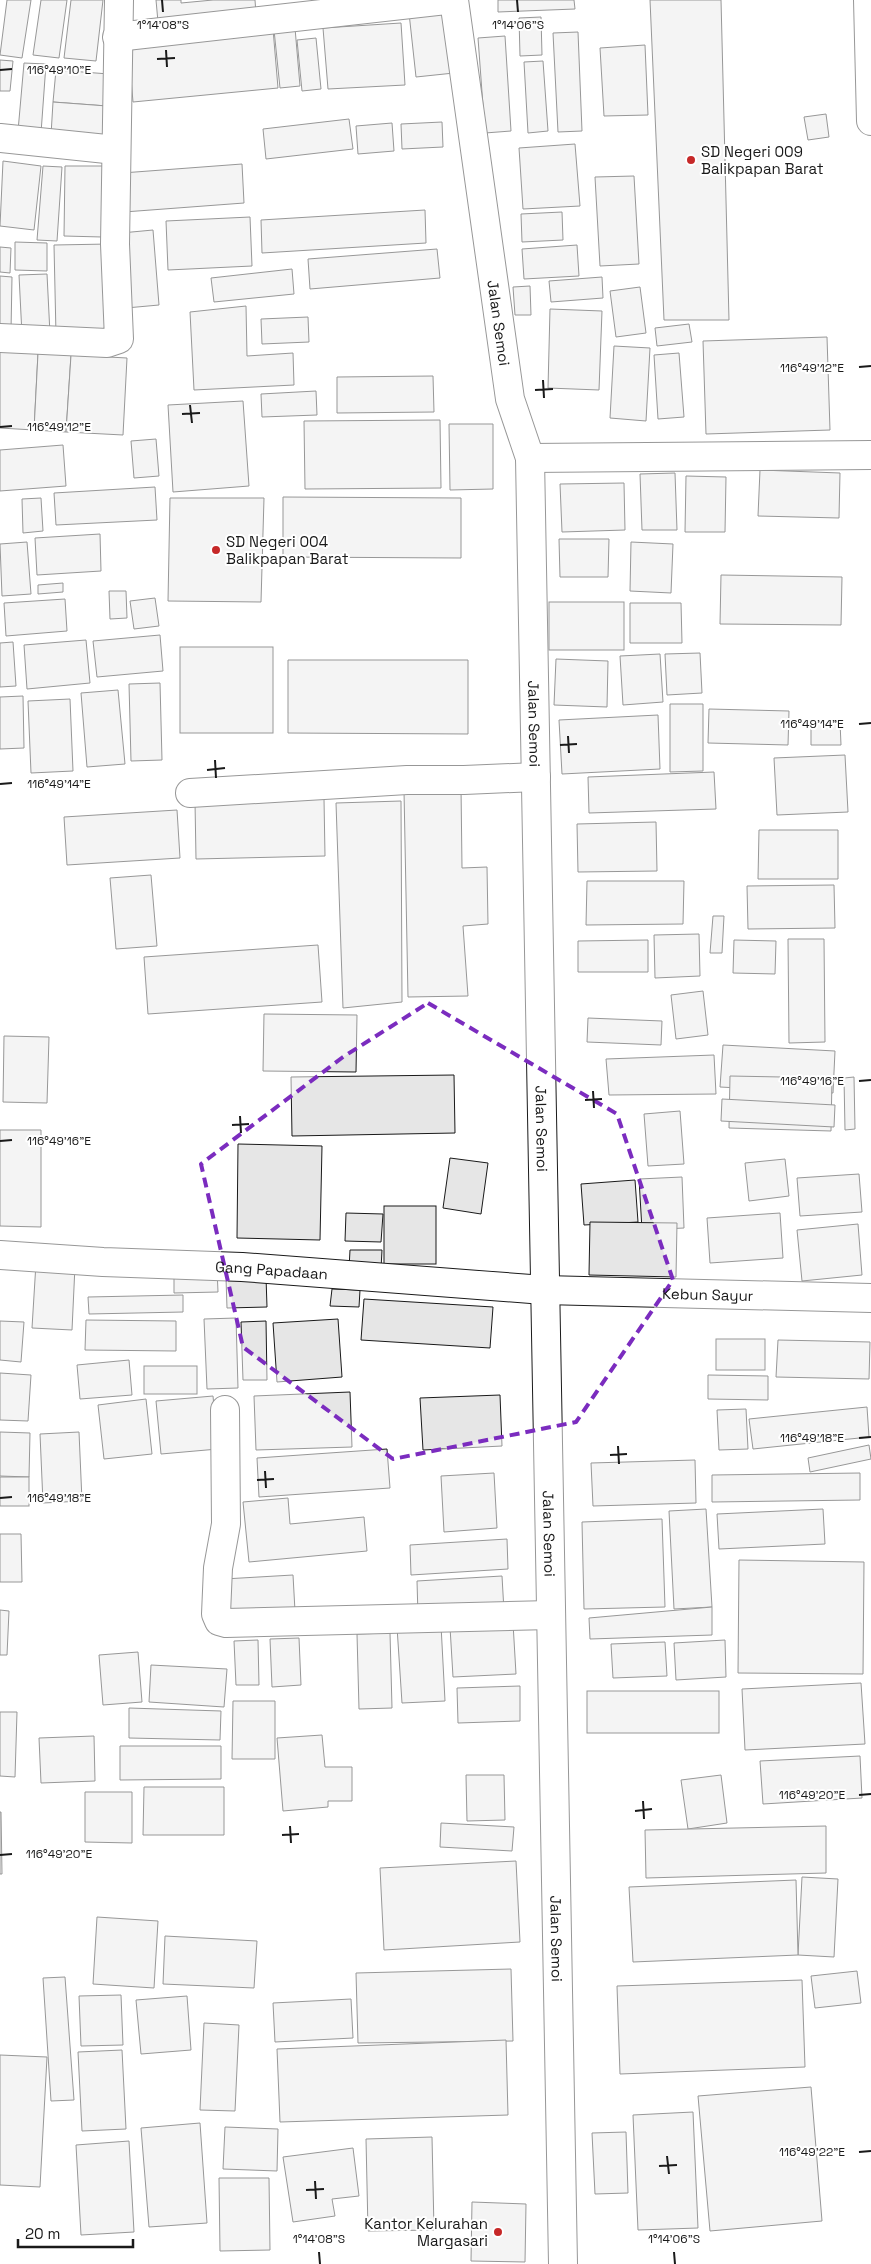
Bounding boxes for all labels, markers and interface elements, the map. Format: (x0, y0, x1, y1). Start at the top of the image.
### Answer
text: 1°14'08"S (137, 17, 189, 33)
text: 1°14'06"S (492, 17, 544, 33)
text: 116°49'10"E (27, 62, 91, 78)
place label: SD Negeri 009 Balikpapan Barat (701, 142, 824, 178)
marker: SD Negeri 009 Balikpapan Barat (685, 154, 697, 166)
street label: Jalan Semoi (484, 279, 515, 367)
text: 116°49'12"E (780, 360, 844, 376)
text: 116°49'12"E (27, 419, 91, 435)
place label: SD Negeri 004 Balikpapan Barat (226, 532, 349, 568)
marker: SD Negeri 004 Balikpapan Barat (210, 544, 222, 556)
street label: Jalan Semoi (525, 680, 545, 767)
text: 116°49'14"E (780, 716, 844, 732)
text: 116°49'14"E (27, 776, 91, 792)
text: 116°49'16"E (780, 1073, 844, 1089)
street label: Jalan Semoi (532, 1085, 553, 1172)
text: 116°49'16"E (27, 1133, 91, 1149)
street label: Gang Papadaan (215, 1257, 329, 1283)
street label: Kebun Sayur (662, 1283, 754, 1305)
text: 116°49'18"E (780, 1430, 844, 1446)
text: 116°49'18"E (27, 1490, 91, 1506)
street label: Jalan Semoi (539, 1490, 560, 1577)
text: 116°49'20"E (779, 1787, 846, 1803)
text: 116°49'20"E (26, 1846, 93, 1862)
street label: Jalan Semoi (547, 1895, 567, 1982)
text: 116°49'22"E (779, 2144, 845, 2160)
place label: Kantor Kelurahan Margasari (364, 2214, 488, 2250)
scale bar (18, 2216, 132, 2248)
text: 20 m (25, 2224, 60, 2243)
marker: Kantor Kelurahan Margasari (492, 2226, 504, 2238)
text: 1°14'08"S (293, 2231, 345, 2247)
text: 1°14'06"S (648, 2231, 700, 2247)

